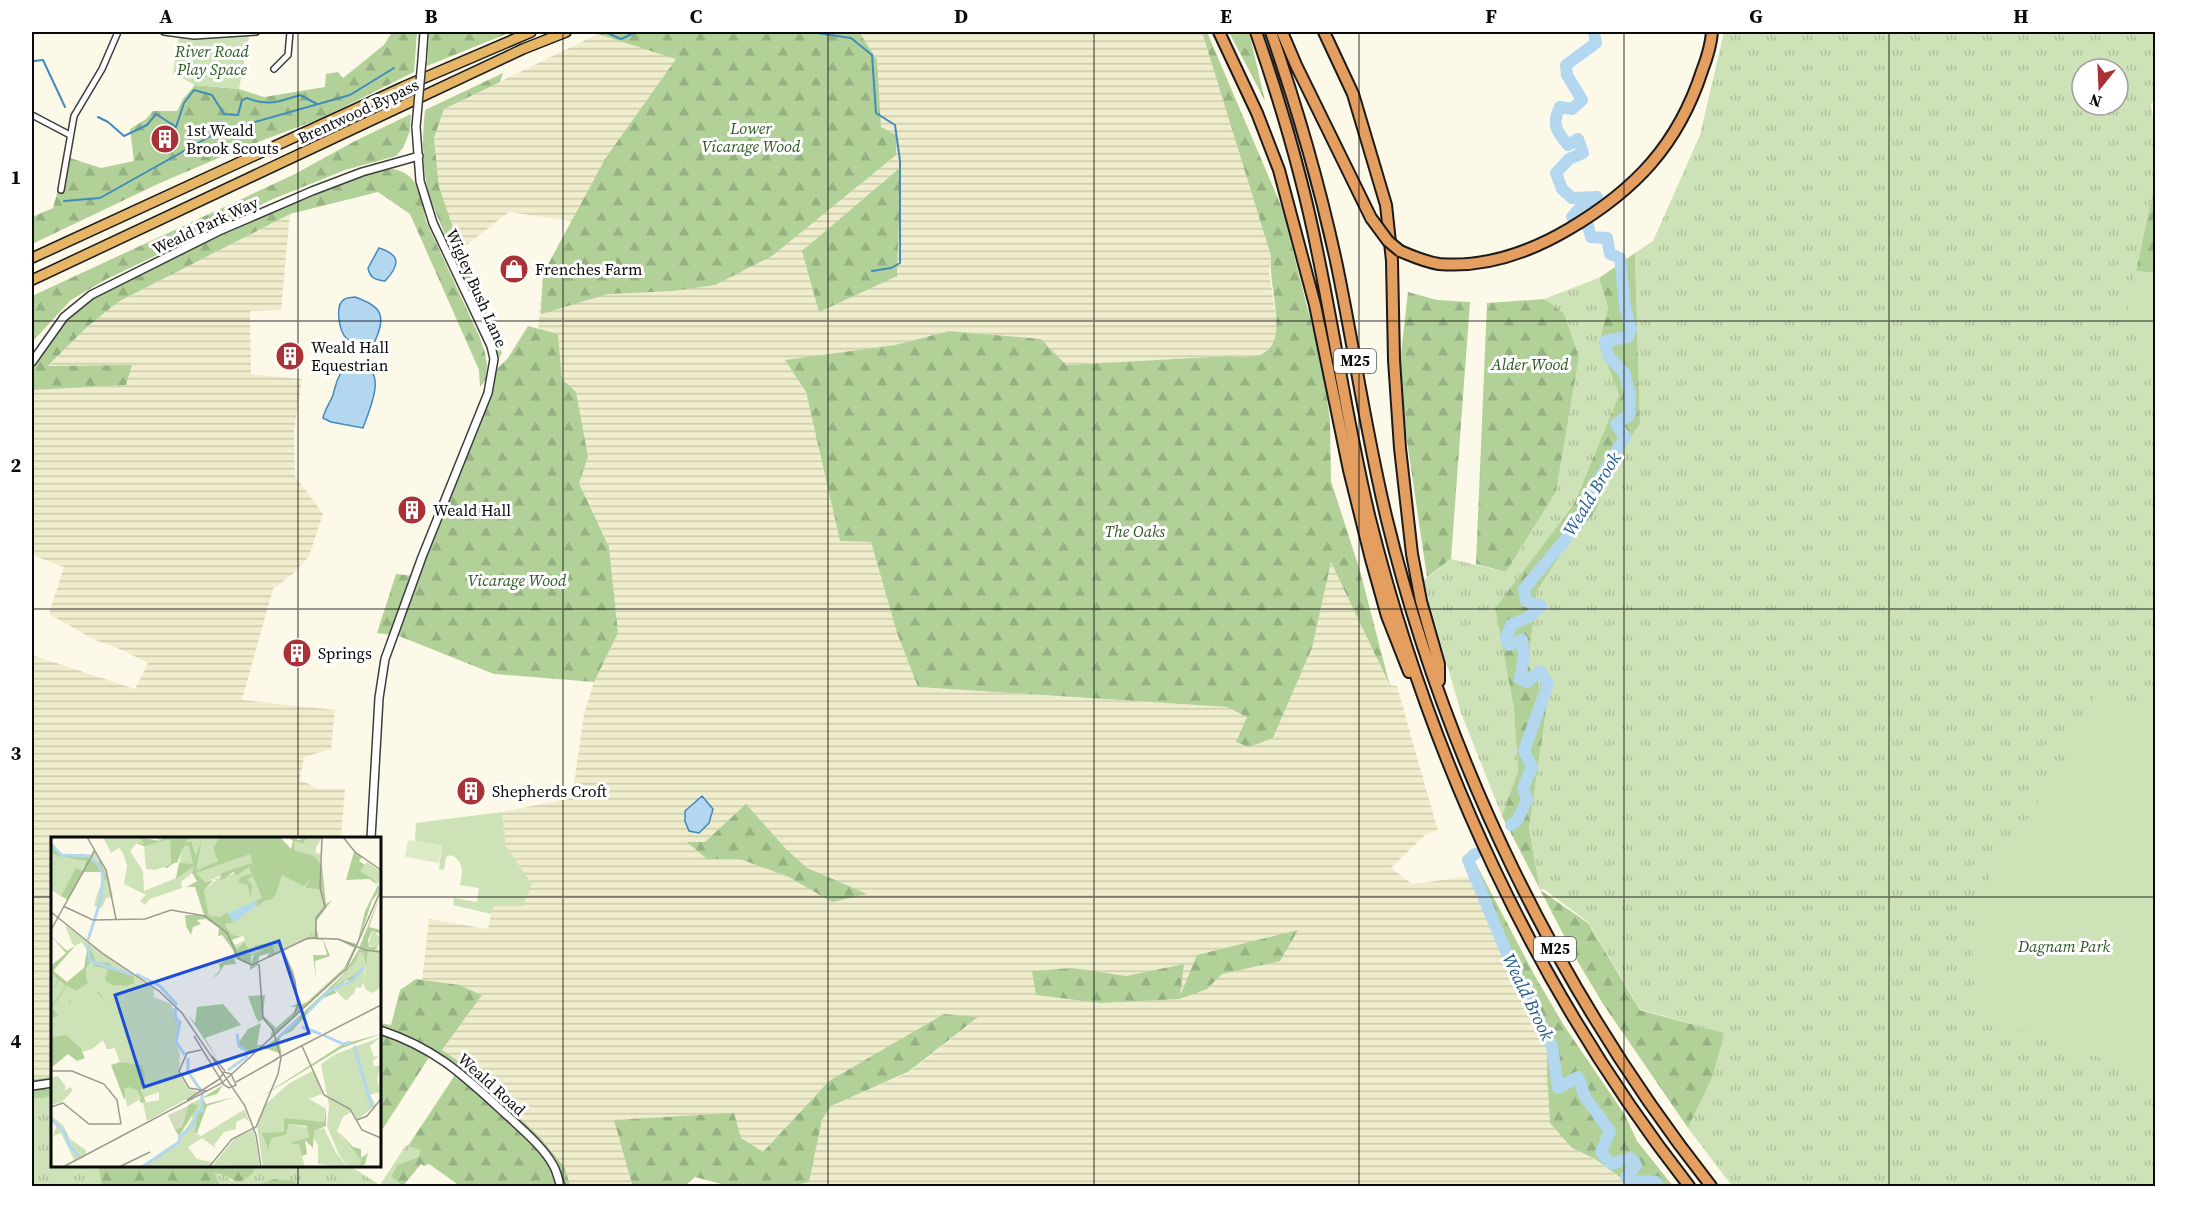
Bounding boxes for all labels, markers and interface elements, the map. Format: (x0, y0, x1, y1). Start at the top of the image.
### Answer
text: A (159, 2, 173, 30)
text: B (424, 2, 438, 30)
text: C (690, 2, 702, 30)
text: D (954, 2, 968, 30)
text: E (1220, 2, 1232, 30)
text: F (1485, 2, 1497, 30)
text: G (1749, 2, 1763, 30)
text: H (2013, 2, 2029, 30)
park label: River Road Play Space (174, 40, 250, 80)
north arrow (2070, 57, 2130, 117)
street label: Brentwood Bypass (294, 73, 422, 149)
text: N (2086, 89, 2104, 114)
park label: Lower Vicarage Wood (702, 117, 801, 157)
place label: 1st Weald Brook Scouts (186, 119, 279, 159)
building icon: 1st Weald Brook Scouts (149, 123, 181, 155)
text: 1 (11, 163, 21, 191)
street label: Weald Park Way (148, 190, 262, 259)
street label: Wigley Bush Lane (441, 225, 513, 351)
shop icon: Frenches Farm (498, 253, 530, 285)
place label: Frenches Farm (535, 258, 642, 280)
place label: Weald Hall Equestrian (311, 336, 389, 376)
building icon: Weald Hall Equestrian (274, 340, 306, 372)
road number: M25 (1334, 349, 1376, 373)
park label: Alder Wood (1490, 353, 1569, 375)
water label: Weald Brook (1557, 447, 1627, 540)
text: 2 (11, 451, 22, 479)
building icon: Weald Hall (396, 494, 428, 526)
place label: Weald Hall (433, 499, 511, 521)
park label: The Oaks (1105, 520, 1165, 542)
park label: Vicarage Wood (468, 569, 567, 591)
building icon: Springs (281, 637, 313, 669)
place label: Springs (318, 642, 372, 664)
text: 3 (11, 739, 22, 767)
building icon: Shepherds Croft (455, 775, 487, 807)
place label: Shepherds Croft (492, 780, 607, 802)
inset map (51, 837, 381, 1167)
park label: Dagnam Park (2017, 935, 2111, 957)
road number: M25 (1534, 937, 1576, 961)
water label: Weald Brook (1497, 949, 1560, 1045)
text: 4 (11, 1027, 22, 1055)
street label: Weald Road (453, 1048, 531, 1120)

